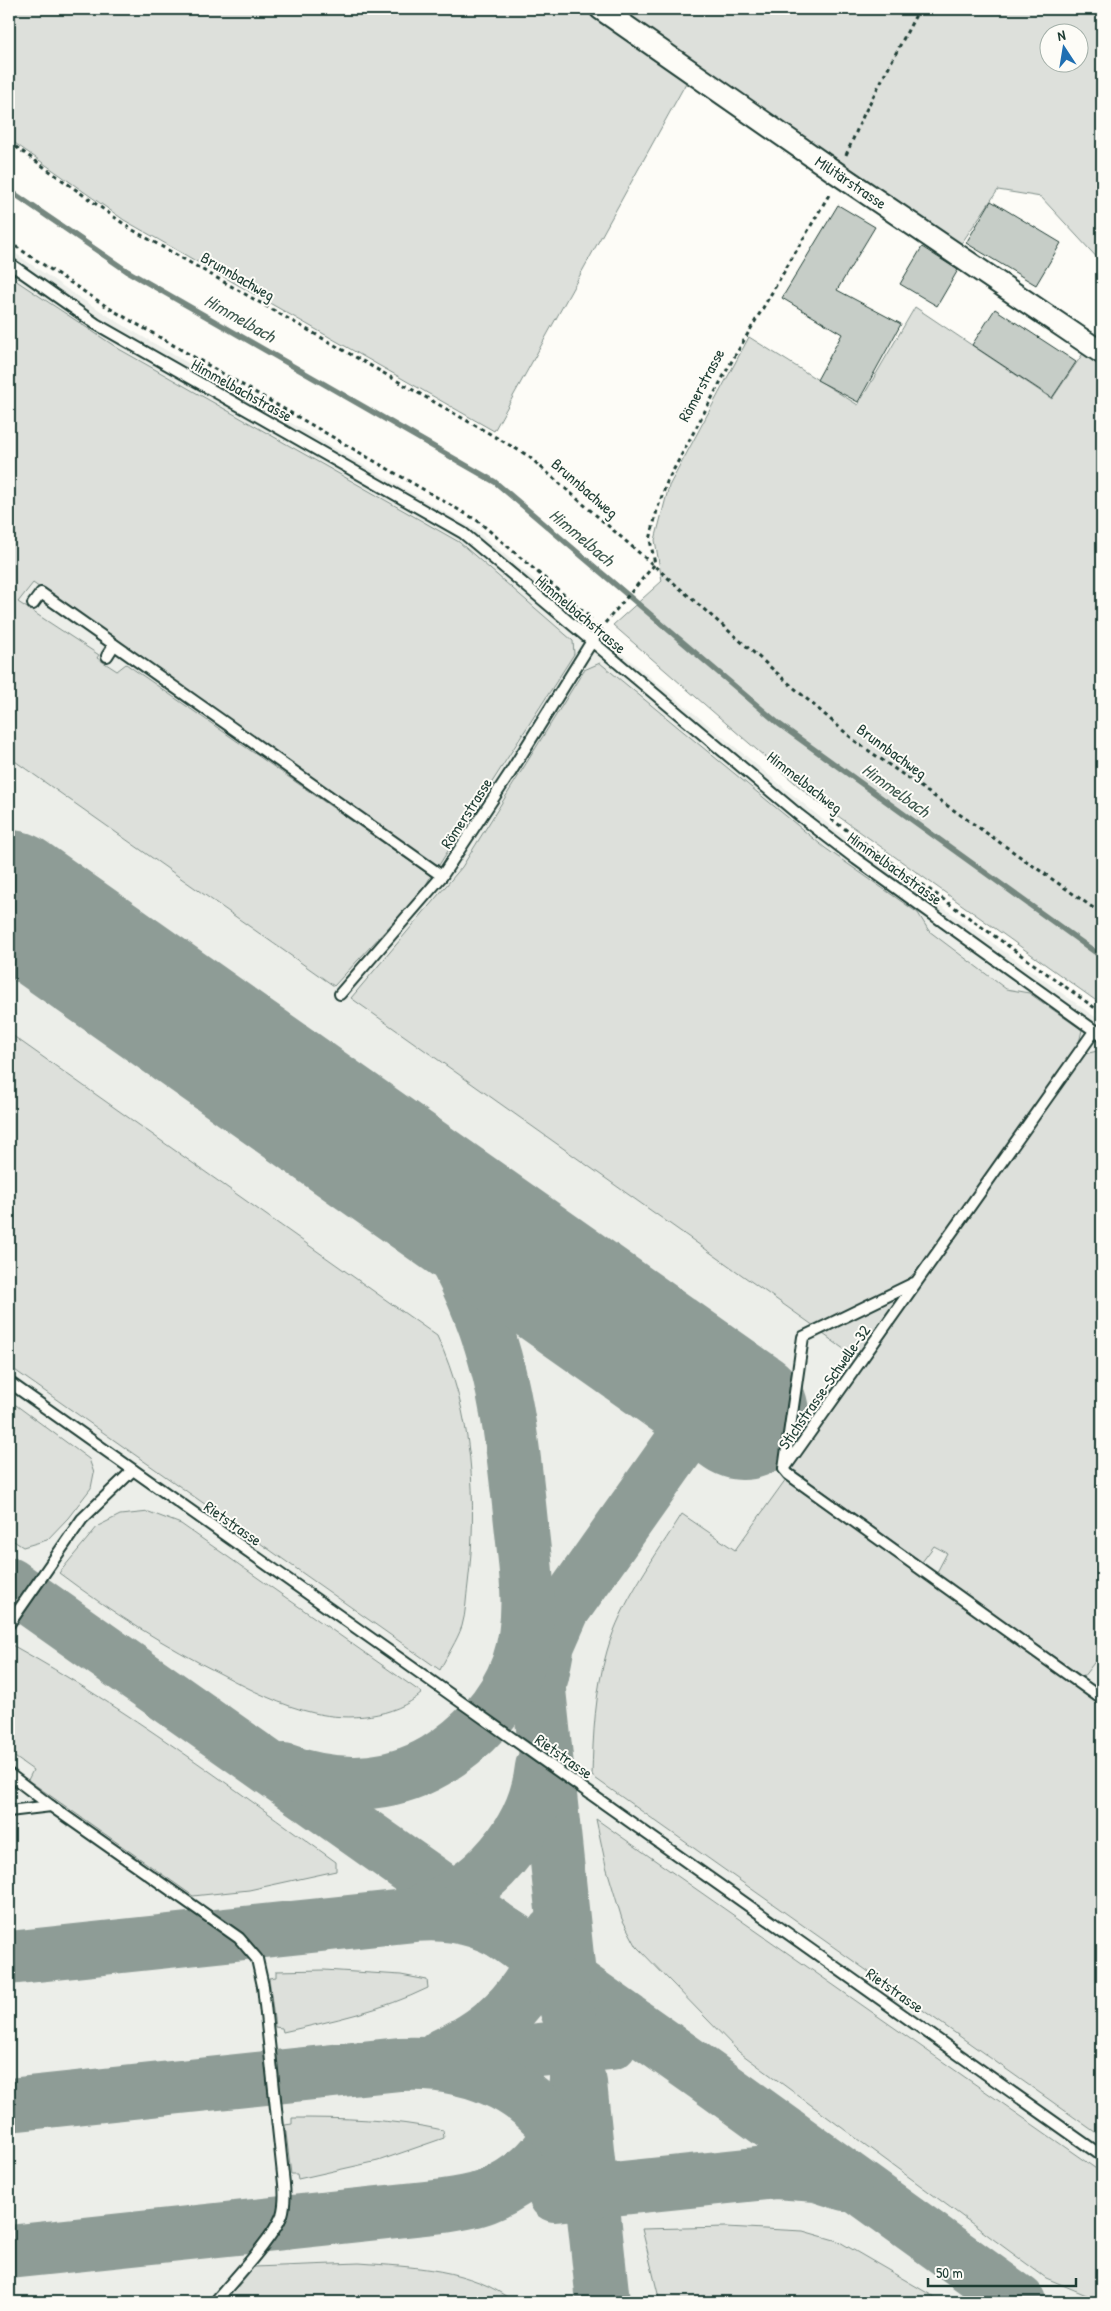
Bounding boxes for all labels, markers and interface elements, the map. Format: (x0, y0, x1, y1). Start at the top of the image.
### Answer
north arrow (1038, 22, 1088, 72)
text: N (1056, 25, 1067, 45)
street label: Militärstrasse (811, 150, 892, 214)
street label: Brunnbachweg (197, 246, 279, 306)
water label: Himmelbach (200, 288, 281, 349)
street label: Römerstrasse (673, 344, 730, 425)
street label: Himmelbachstrasse (188, 353, 297, 427)
street label: Brunnbachweg (547, 453, 623, 523)
water label: Himmelbach (544, 502, 621, 573)
street label: Himmelbachstrasse (531, 570, 631, 659)
street label: Brunnbachweg (852, 718, 932, 784)
street label: Himmelbachweg (763, 746, 847, 818)
water label: Himmelbach (857, 757, 936, 824)
street label: Römerstrasse (435, 773, 497, 852)
street label: Himmelbachstrasse (843, 826, 947, 910)
street label: Stichstrasse-Schwelle-32 (773, 1320, 875, 1454)
street label: Rietstrasse (200, 1495, 267, 1551)
street label: Rietstrasse (531, 1728, 598, 1784)
street label: Rietstrasse (862, 1962, 929, 2018)
scale bar (928, 2256, 1076, 2288)
text: 50 m (936, 2262, 963, 2283)

